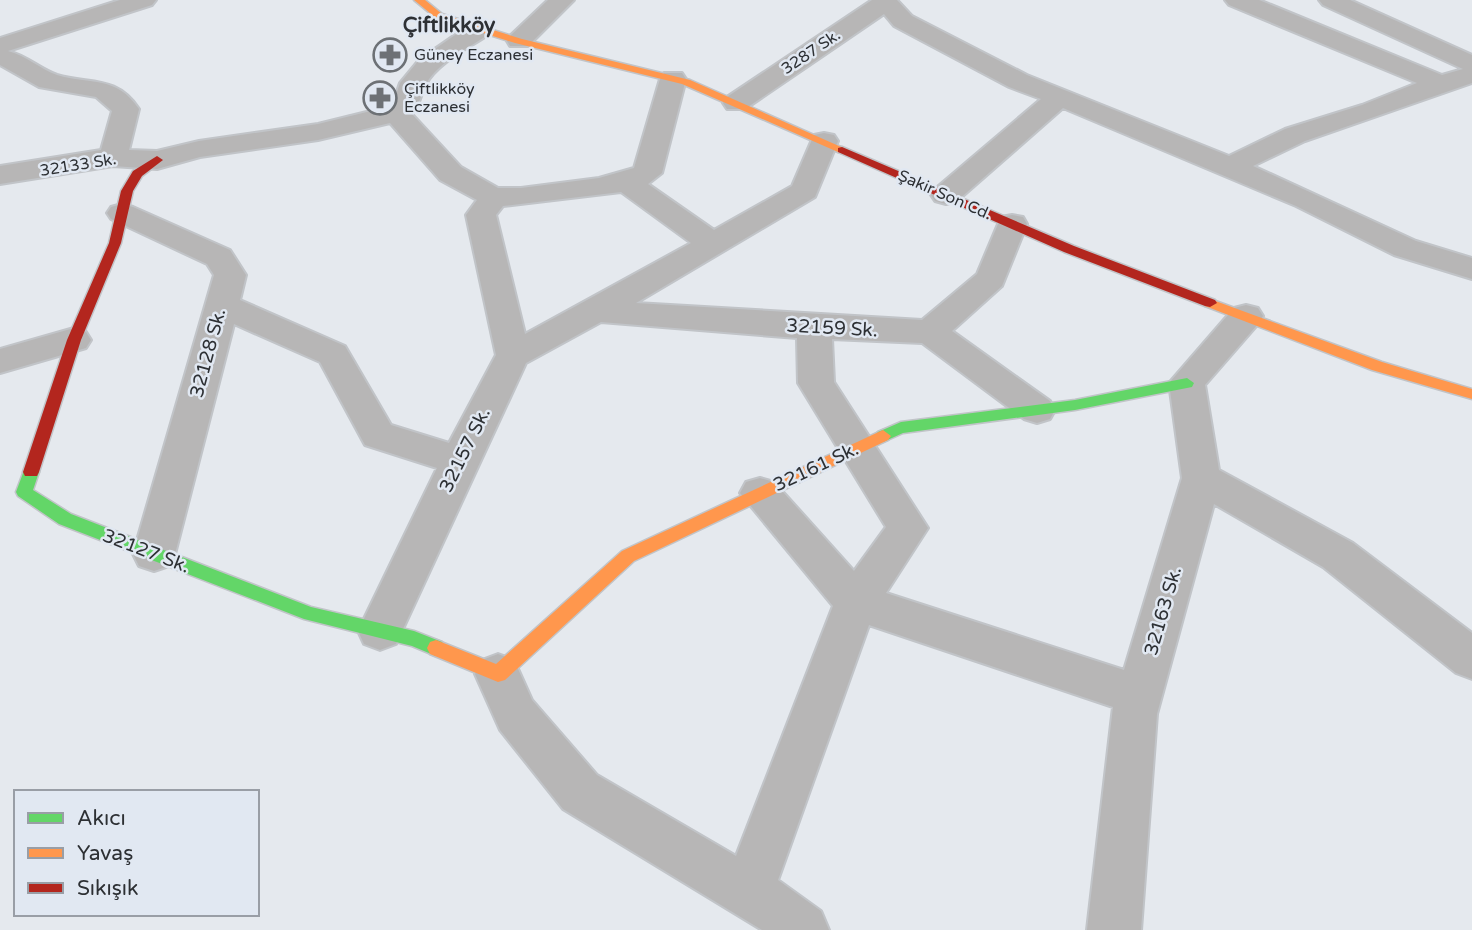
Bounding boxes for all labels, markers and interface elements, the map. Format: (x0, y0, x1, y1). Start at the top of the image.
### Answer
district label: Çiftlikköy (403, 13, 496, 38)
street label: 3287 Sk. (778, 25, 844, 79)
pharmacy icon: Güney Eczanesi (371, 36, 409, 74)
place label: Güney Eczanesi (414, 45, 533, 65)
pharmacy icon: Çiftlikköy Eczanesi (361, 79, 399, 117)
place label: Çiftlikköy Eczanesi (404, 79, 475, 117)
street label: 32133 Sk. (38, 149, 118, 181)
street label: Şakir Son Cd. (895, 165, 995, 225)
street label: 32128 Sk. (186, 306, 230, 400)
street label: 32159 Sk. (786, 315, 878, 341)
street label: 32157 Sk. (435, 404, 495, 496)
street label: 32161 Sk. (770, 438, 862, 496)
street label: 32127 Sk. (99, 524, 193, 578)
street label: 32163 Sk. (1140, 564, 1186, 658)
legend (14, 790, 259, 916)
text: Akıcı (77, 806, 126, 831)
text: Yavaş (77, 841, 133, 866)
text: Sıkışık (77, 876, 138, 901)

